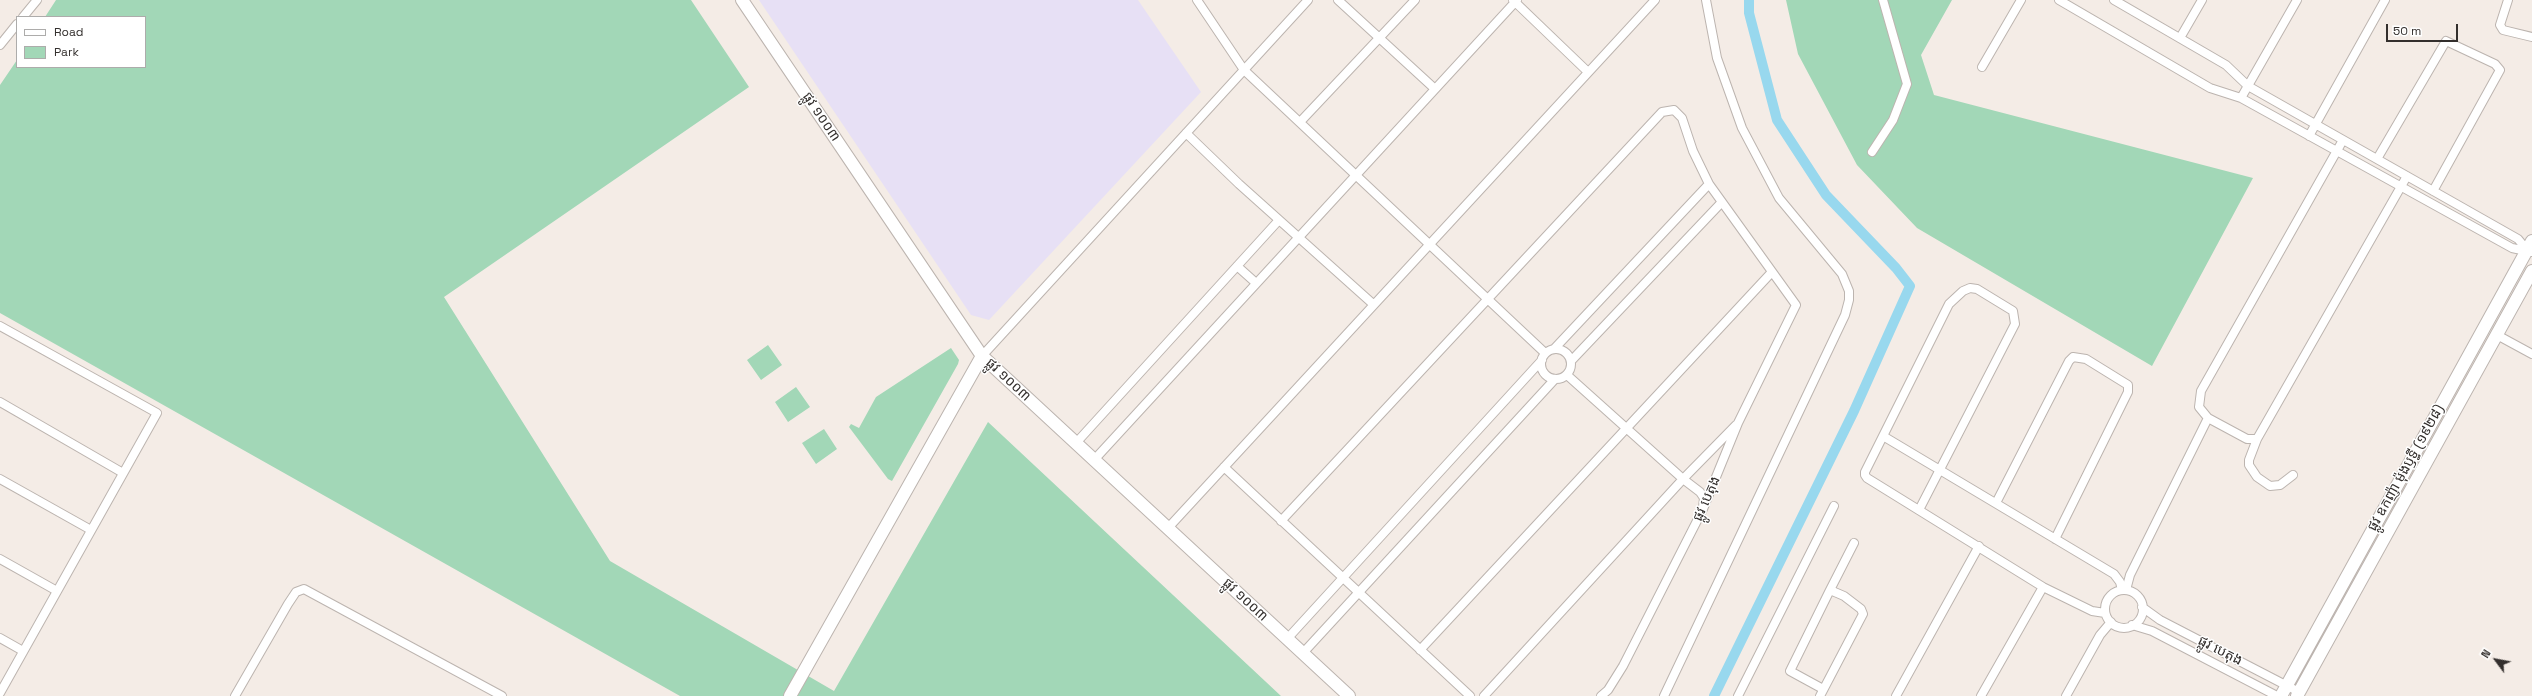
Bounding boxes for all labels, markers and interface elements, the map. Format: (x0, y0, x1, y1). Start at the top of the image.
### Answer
legend (16, 16, 146, 68)
scale bar (2388, 16, 2460, 42)
text: 50 m (2393, 23, 2421, 39)
text: Road (54, 24, 83, 40)
text: Park (54, 44, 79, 60)
street label: ផ្លូវ ១០០៣ (798, 89, 844, 145)
street label: ផ្លូវ ១០០៣ (982, 355, 1034, 405)
street label: ផ្លូវ ឧកញ៉ា ម៉ុងឫទ្ធី (១៩២៨) (2364, 402, 2448, 534)
street label: ផ្លូវ បេតុង (1690, 474, 1724, 524)
street label: ផ្លូវ ១០០៣ (1219, 575, 1271, 625)
street label: ផ្លូវ បេតុង (2195, 633, 2245, 669)
north arrow (2476, 640, 2516, 680)
text: N (2478, 647, 2494, 660)

